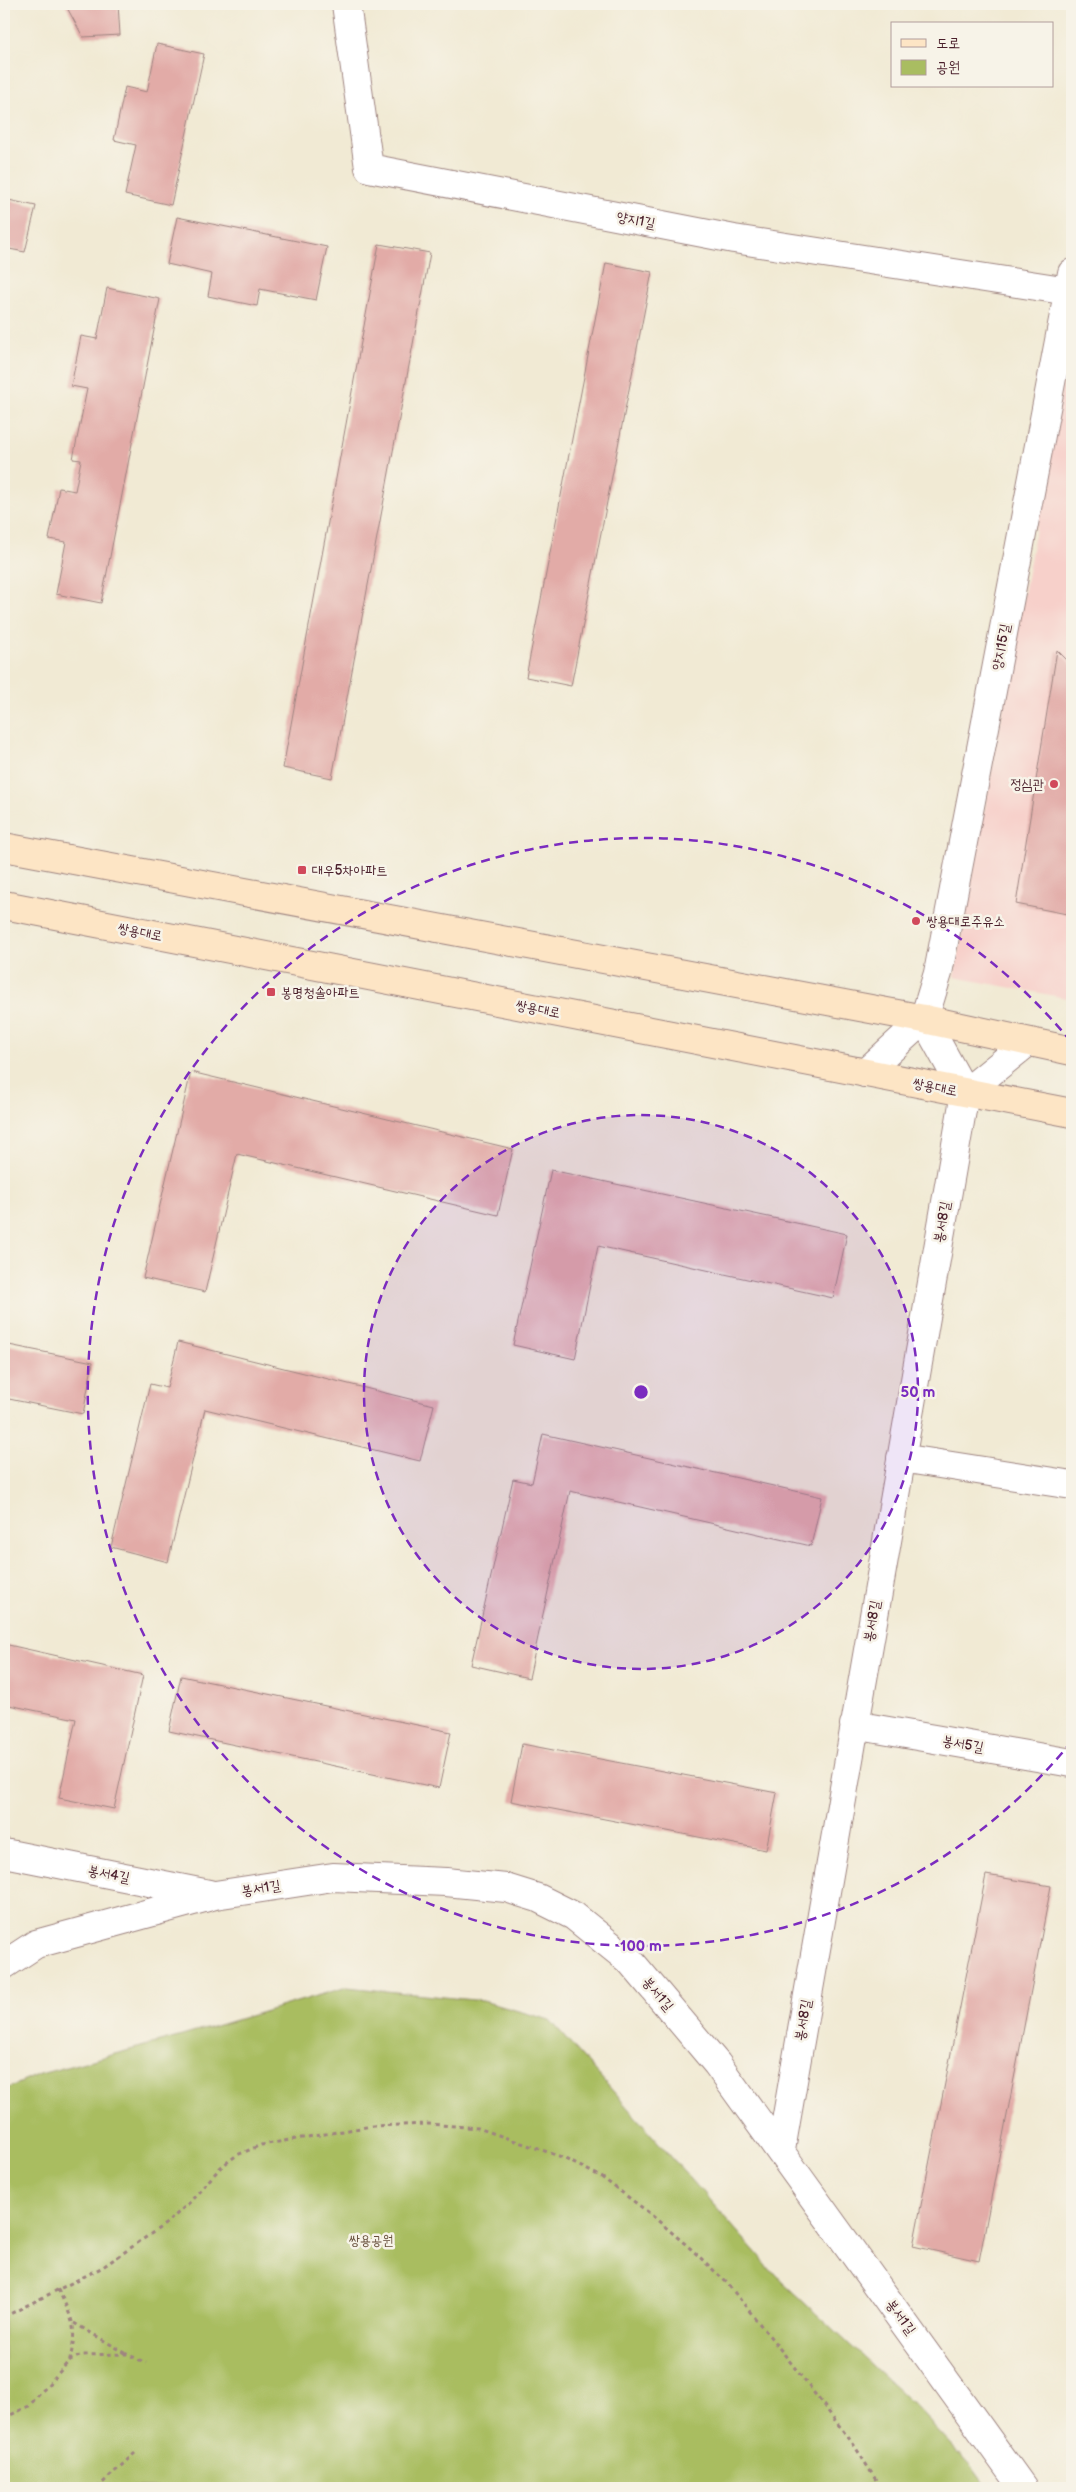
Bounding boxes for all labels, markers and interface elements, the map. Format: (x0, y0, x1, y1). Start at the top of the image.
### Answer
legend (891, 22, 1054, 88)
text: 도로 (936, 34, 960, 53)
text: 공원 (936, 58, 960, 77)
street label: 양지1길 (615, 208, 658, 232)
street label: 양지15길 (988, 621, 1014, 672)
place label: 정심관 (1010, 776, 1044, 793)
marker: 정심관 (1048, 778, 1060, 790)
place label: 대우5차아파트 (312, 862, 388, 879)
marker: 대우5차아파트 (296, 864, 308, 876)
place label: 쌍용대로주유소 (926, 913, 1005, 930)
marker: 쌍용대로주유소 (910, 915, 922, 927)
street label: 쌍용대로 (116, 919, 164, 945)
place label: 봉명청솔아파트 (281, 984, 360, 1001)
marker: 봉명청솔아파트 (265, 986, 277, 998)
street label: 쌍용대로 (514, 996, 562, 1022)
street label: 쌍용대로 (911, 1074, 959, 1100)
street label: 봉서8길 (930, 1199, 954, 1244)
centre of rings (632, 1383, 650, 1401)
text: 50 m (901, 1383, 936, 1402)
street label: 봉서8길 (860, 1598, 884, 1643)
street label: 봉서5길 (941, 1732, 986, 1756)
street label: 봉서4길 (87, 1862, 132, 1887)
street label: 봉서1길 (240, 1876, 282, 1899)
text: 100 m (620, 1937, 662, 1956)
street label: 봉서1길 (639, 1974, 678, 2015)
street label: 봉서8길 (791, 1997, 815, 2042)
park label: 쌍용공원 (348, 2232, 394, 2249)
street label: 봉서1길 (883, 2296, 920, 2338)

